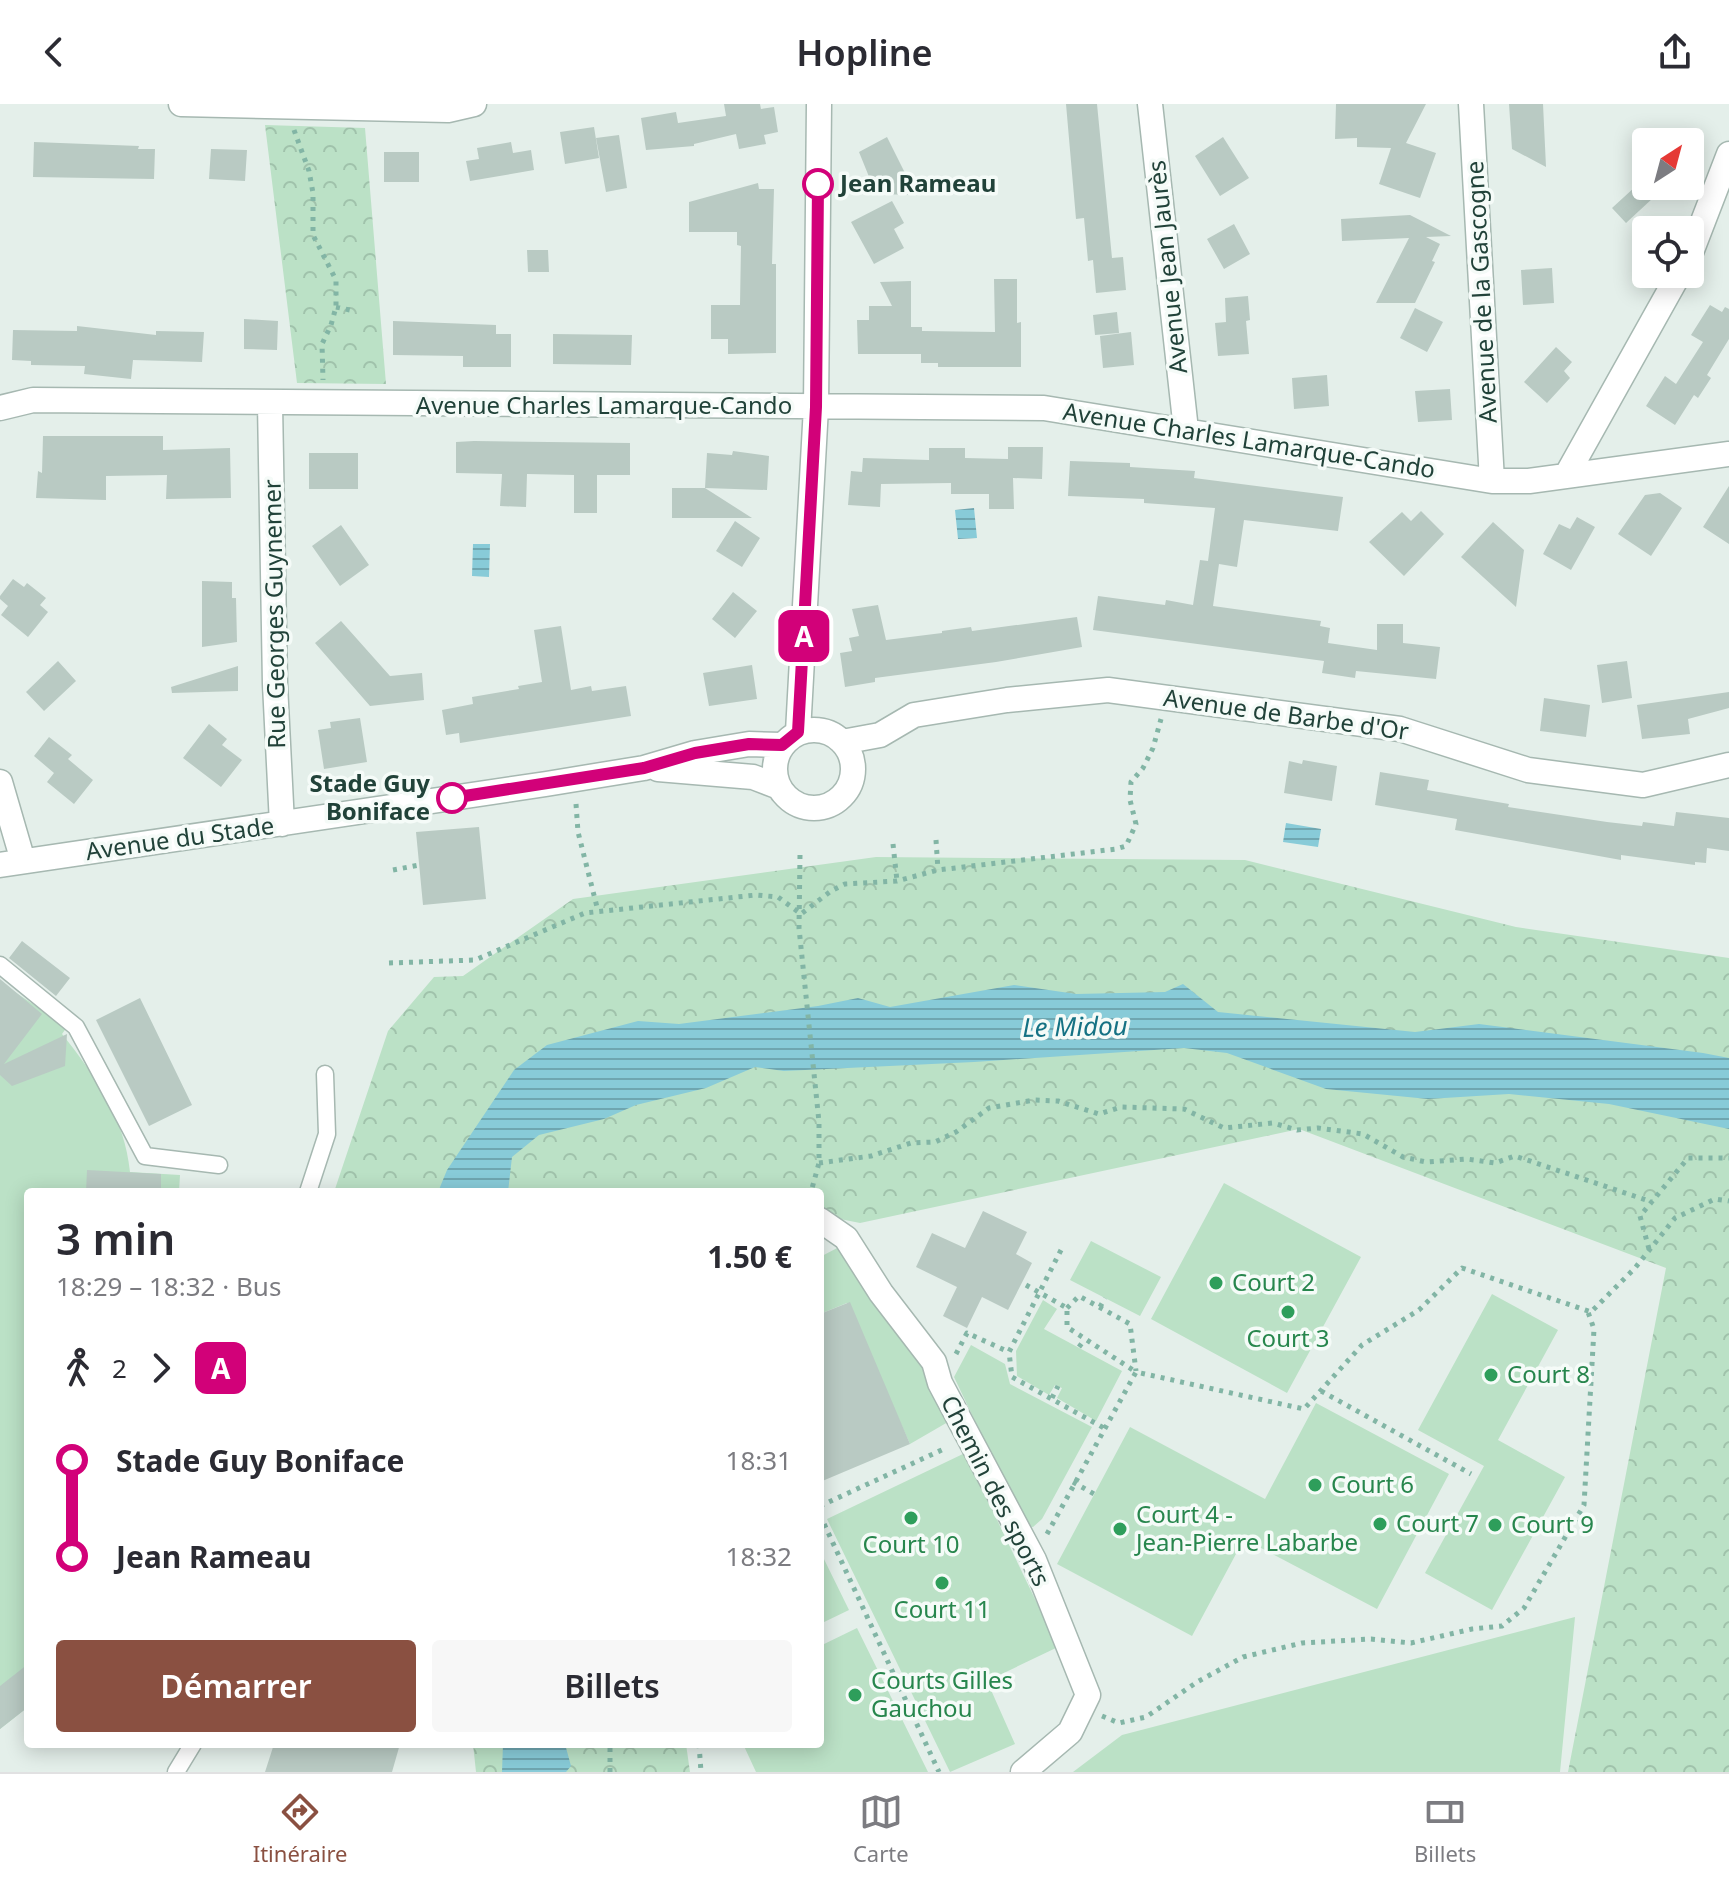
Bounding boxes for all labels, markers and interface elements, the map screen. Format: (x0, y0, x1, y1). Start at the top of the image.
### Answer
text: Hopline (796, 28, 933, 77)
icon: back (32, 30, 76, 74)
icon: share (1653, 30, 1697, 74)
north arrow (1632, 128, 1704, 200)
map controls (1632, 128, 1704, 288)
street label: Avenue Jean Jaurès (1139, 159, 1194, 376)
street label: Avenue de la Gascogne (1457, 160, 1504, 424)
place label: Jean Rameau (838, 166, 996, 199)
marker: Jean Rameau (803, 169, 833, 199)
button: locate (1632, 216, 1704, 288)
street label: Avenue Charles Lamarque-Cando (416, 388, 792, 421)
street label: Avenue Charles Lamarque-Cando (1061, 394, 1438, 485)
street label: Rue Georges Guynemer (255, 479, 292, 749)
line badge: A (778, 610, 830, 662)
text: A (794, 617, 814, 655)
street label: Avenue de Barbe d'Or (1161, 680, 1411, 747)
place label: Stade Guy Boniface (310, 766, 430, 827)
marker: Stade Guy Boniface (437, 783, 467, 813)
street label: Avenue du Stade (83, 808, 276, 867)
water label: Le Midou (1022, 1007, 1128, 1045)
text: 3 min (56, 1208, 175, 1268)
text: 1.50 € (707, 1236, 792, 1277)
place label: Court 2 (1232, 1265, 1315, 1298)
text: 18:29 – 18:32 · Bus (56, 1268, 281, 1304)
marker: Court 2 (1207, 1274, 1225, 1292)
marker: Court 3 (1279, 1303, 1297, 1321)
place label: Court 3 (1246, 1321, 1330, 1354)
icon: walk (56, 1346, 100, 1390)
icon: forward (139, 1346, 183, 1390)
text: A (211, 1349, 230, 1387)
text: 2 (112, 1350, 127, 1386)
place label: Court 8 (1507, 1357, 1590, 1390)
marker: Court 8 (1482, 1366, 1500, 1384)
street label: Chemin des sports (934, 1389, 1059, 1591)
text: Stade Guy Boniface (116, 1440, 404, 1481)
text: 18:31 (726, 1442, 792, 1478)
place label: Court 6 (1331, 1467, 1414, 1500)
marker: Court 6 (1306, 1476, 1324, 1494)
place label: Court 4 - Jean-Pierre Labarbe (1134, 1497, 1358, 1558)
place label: Court 7 (1396, 1506, 1479, 1539)
place label: Court 9 (1511, 1507, 1594, 1540)
marker: Court 10 (902, 1509, 920, 1527)
marker: Court 7 (1371, 1515, 1389, 1533)
marker: Court 9 (1486, 1516, 1504, 1534)
marker: Court 4 - Jean-Pierre Labarbe (1111, 1520, 1129, 1538)
place label: Court 10 (863, 1527, 959, 1560)
text: Jean Rameau (116, 1536, 311, 1577)
text: 18:32 (726, 1538, 792, 1574)
marker: Court 11 (933, 1574, 951, 1592)
place label: Court 11 (894, 1592, 990, 1625)
button: Démarrer (56, 1640, 416, 1732)
button: Billets (432, 1640, 792, 1732)
place label: Courts Gilles Gauchou (871, 1663, 1013, 1724)
marker: Courts Gilles Gauchou (846, 1686, 864, 1704)
tab: Itinéraire (253, 1790, 348, 1868)
tab: Carte (853, 1790, 909, 1868)
tab: Billets (1414, 1790, 1476, 1868)

